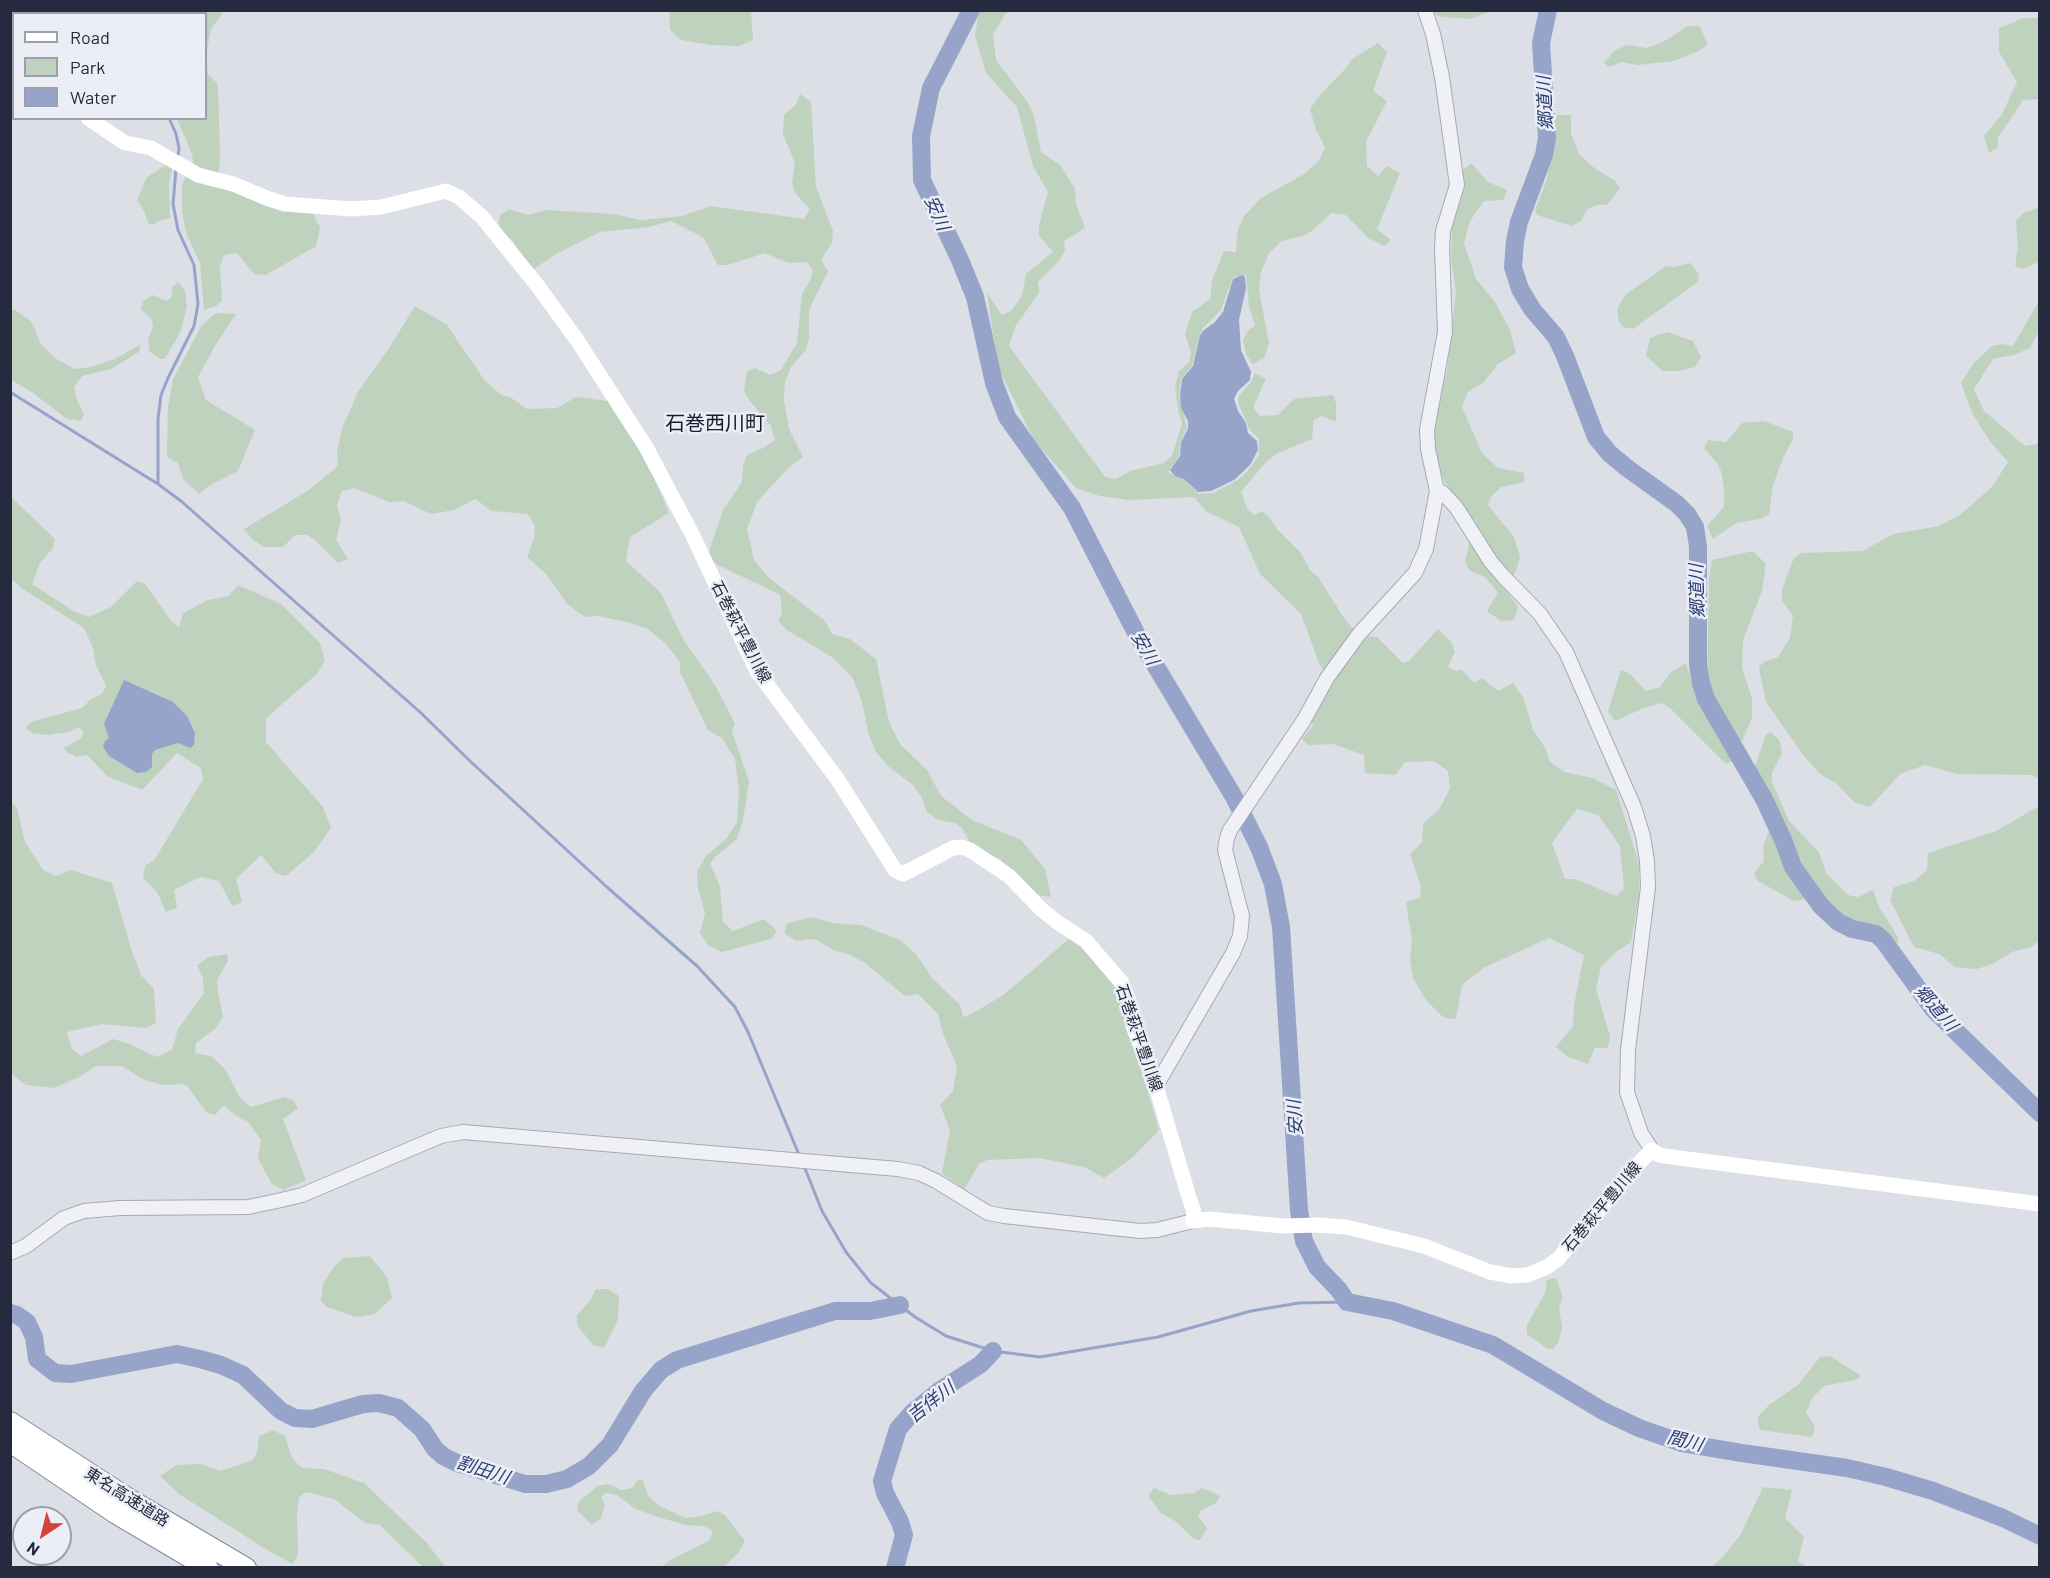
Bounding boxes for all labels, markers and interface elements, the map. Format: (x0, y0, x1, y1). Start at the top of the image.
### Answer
legend (12, 12, 207, 120)
text: Road (70, 26, 110, 48)
text: Park (70, 56, 105, 78)
water label: 郷道川 (1533, 75, 1557, 131)
text: Water (70, 86, 117, 108)
water label: 安川 (920, 192, 954, 234)
district label: 石巻西川町 (665, 411, 765, 435)
water label: 郷道川 (1685, 564, 1709, 618)
street label: 石巻萩平豊川線 (707, 578, 775, 686)
water label: 安川 (1127, 627, 1163, 669)
water label: 郷道川 (1910, 981, 1962, 1035)
street label: 石巻萩平豊川線 (1112, 982, 1166, 1094)
water label: 安川 (1283, 1099, 1307, 1137)
street label: 石巻萩平豊川線 (1559, 1158, 1645, 1256)
water label: 吉佯川 (903, 1377, 959, 1427)
water label: 間川 (1665, 1426, 1705, 1456)
water label: 割田川 (454, 1451, 512, 1489)
street label: 東名高速道路 (81, 1463, 173, 1531)
north arrow (12, 1506, 72, 1566)
text: N (23, 1539, 42, 1560)

